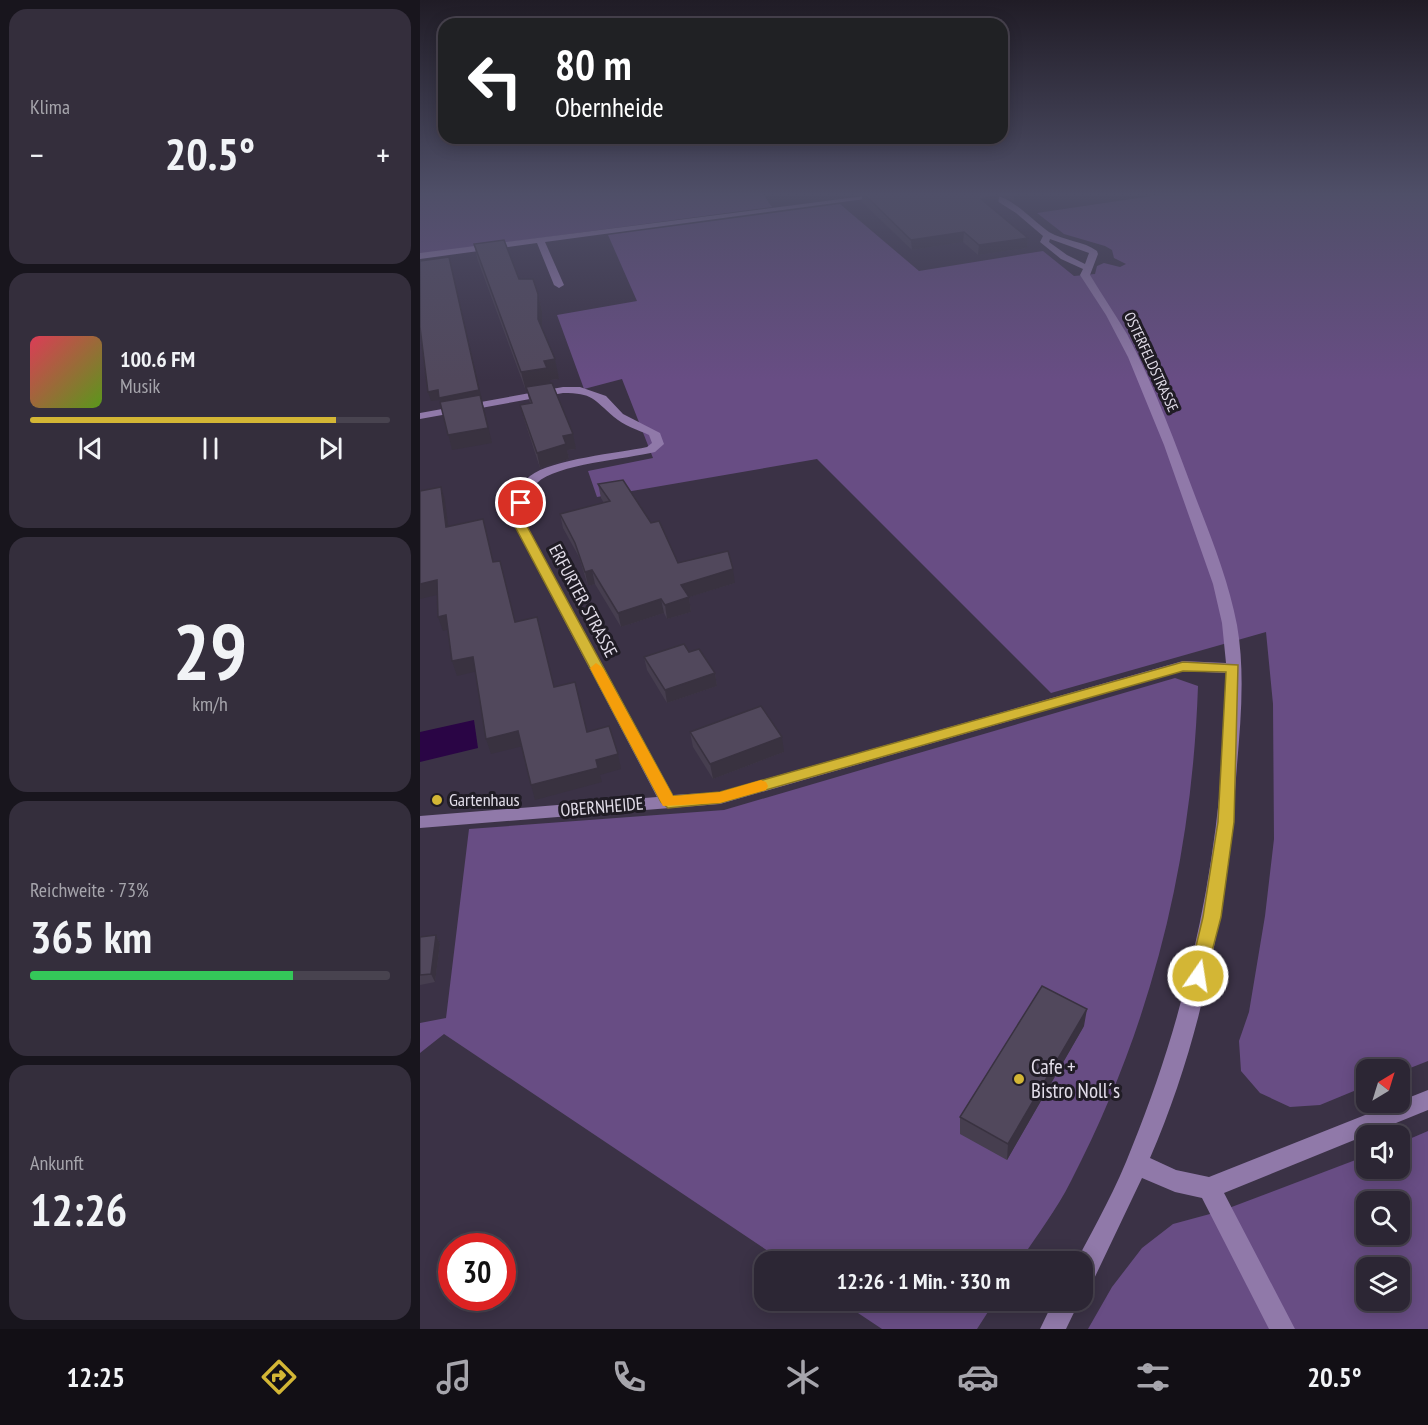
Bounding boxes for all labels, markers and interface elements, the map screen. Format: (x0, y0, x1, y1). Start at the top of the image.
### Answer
text: 80 m (555, 37, 632, 92)
icon: left (456, 42, 534, 120)
text: Obernheide (555, 90, 664, 124)
text: Klima (30, 94, 70, 120)
text: 20.5° (165, 124, 255, 182)
text: − (30, 133, 44, 176)
text: + (376, 133, 390, 176)
street label: OSTERFELDSTRASSE (1120, 309, 1183, 415)
text: 100.6 FM (120, 345, 195, 373)
text: Musik (120, 373, 160, 399)
icon: previous (74, 432, 107, 465)
icon: pause (194, 432, 227, 465)
icon: next (314, 432, 347, 465)
pin (495, 477, 546, 528)
icon: arrive (504, 486, 537, 519)
street label: ERFURTER STRASSE (544, 540, 623, 661)
text: 29 (173, 601, 247, 702)
text: km/h (192, 691, 228, 717)
place label: Gartenhaus (449, 788, 520, 811)
street label: OBERNHEIDE (560, 791, 644, 822)
marker: Gartenhaus (430, 793, 444, 807)
text: Reichweite · 73% (30, 877, 149, 903)
text: 365 km (30, 907, 152, 965)
position arrow (1166, 944, 1230, 1008)
place label: Cafe + Bistro Noll´s (1031, 1053, 1120, 1104)
north arrow (1356, 1059, 1410, 1113)
map controls (1356, 1059, 1410, 1311)
marker: Cafe + Bistro Noll´s (1012, 1072, 1026, 1086)
button: sound (1356, 1125, 1410, 1179)
text: Ankunft (30, 1150, 84, 1176)
text: 12:26 (30, 1180, 127, 1238)
button: search (1356, 1191, 1410, 1245)
speed limit sign: 30 (438, 1233, 516, 1311)
button: layers (1356, 1257, 1410, 1311)
text: 12:26 · 1 Min. · 330 m (837, 1267, 1010, 1295)
icon: directions (258, 1356, 300, 1398)
icon: music (433, 1356, 475, 1398)
icon: phone (608, 1356, 650, 1398)
icon: climate (782, 1356, 824, 1398)
icon: car (957, 1356, 999, 1398)
icon: filters (1132, 1356, 1174, 1398)
text: 12:25 (66, 1360, 125, 1394)
text: 20.5° (1307, 1360, 1361, 1394)

